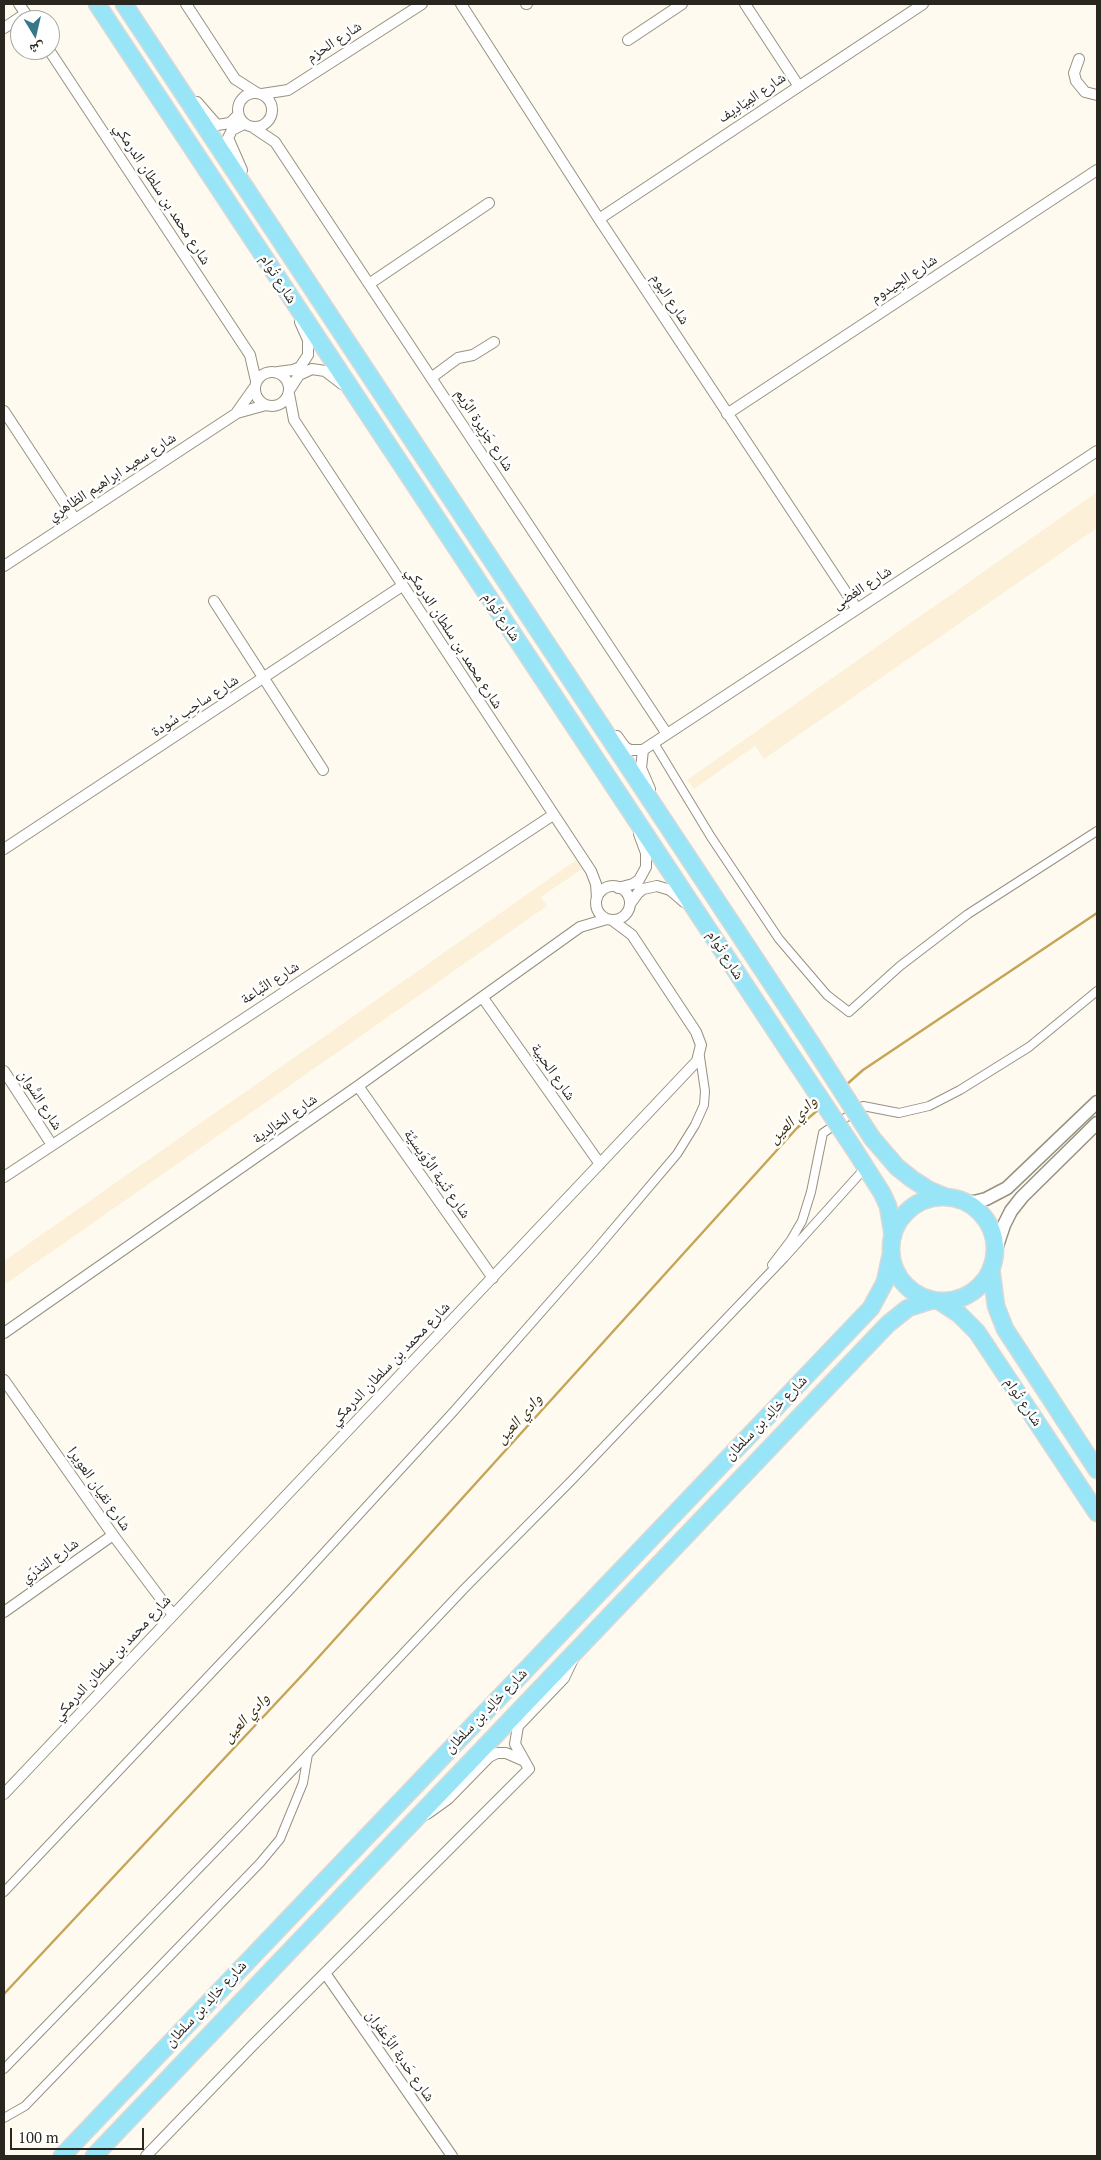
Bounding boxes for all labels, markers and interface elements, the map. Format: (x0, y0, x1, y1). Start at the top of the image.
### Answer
north arrow (10, 10, 60, 60)
street label: شارع الحزم (303, 17, 365, 67)
text: ش (28, 39, 46, 60)
street label: شارع المِيَادِيف (715, 69, 789, 127)
street label: شارع محمد بن سلطان الدرمكي (109, 120, 215, 268)
street label: شارع تُوام (255, 251, 301, 307)
street label: شارع الجِيدوم (867, 251, 941, 307)
street label: شارع البوم (647, 270, 693, 328)
street label: شارع جَزِيرة الرِّيم (451, 385, 517, 475)
street label: شارع سعيد ابراهيم الظاهري (45, 429, 179, 525)
street label: شارع الغضى (829, 562, 895, 614)
street label: شارع محمد بن سلطان الدرمكي (401, 564, 507, 712)
street label: شارع تُوام (478, 589, 524, 645)
street label: شارع ساحِب سُودة (148, 671, 242, 741)
street label: شارع تُوام (702, 927, 748, 983)
street label: شارع النَّباعة (237, 958, 303, 1008)
street label: شارع الحبية (527, 1040, 579, 1104)
street label: شارع السُّوان (14, 1066, 66, 1134)
street label: شارع الخالِدية (249, 1090, 321, 1148)
water label: وادي العين (765, 1092, 821, 1148)
street label: شارع ثَنية الرُّوَيسيَّة (400, 1126, 474, 1222)
street label: شارع محمد بن سلطان الدرمكي (326, 1298, 454, 1430)
street label: شارع خالِد بن سلطان (721, 1372, 811, 1464)
street label: شارع تُوام (1000, 1374, 1046, 1430)
water label: وادي العين (492, 1390, 546, 1448)
street label: شارع نقيان العويرا (63, 1444, 135, 1534)
street label: شارع التذرّي (18, 1535, 82, 1587)
street label: شارع محمد بن سلطان الدرمكي (49, 1591, 175, 1725)
street label: شارع خالِد بن سلطان (441, 1665, 531, 1757)
water label: وادي العين (218, 1689, 274, 1747)
street label: شارع خالِد بن سلطان (161, 1957, 251, 2051)
street label: شارع حَدبة الزَّعفَران (362, 2007, 438, 2105)
scale bar (12, 2118, 146, 2150)
text: 100 m (18, 2127, 59, 2147)

